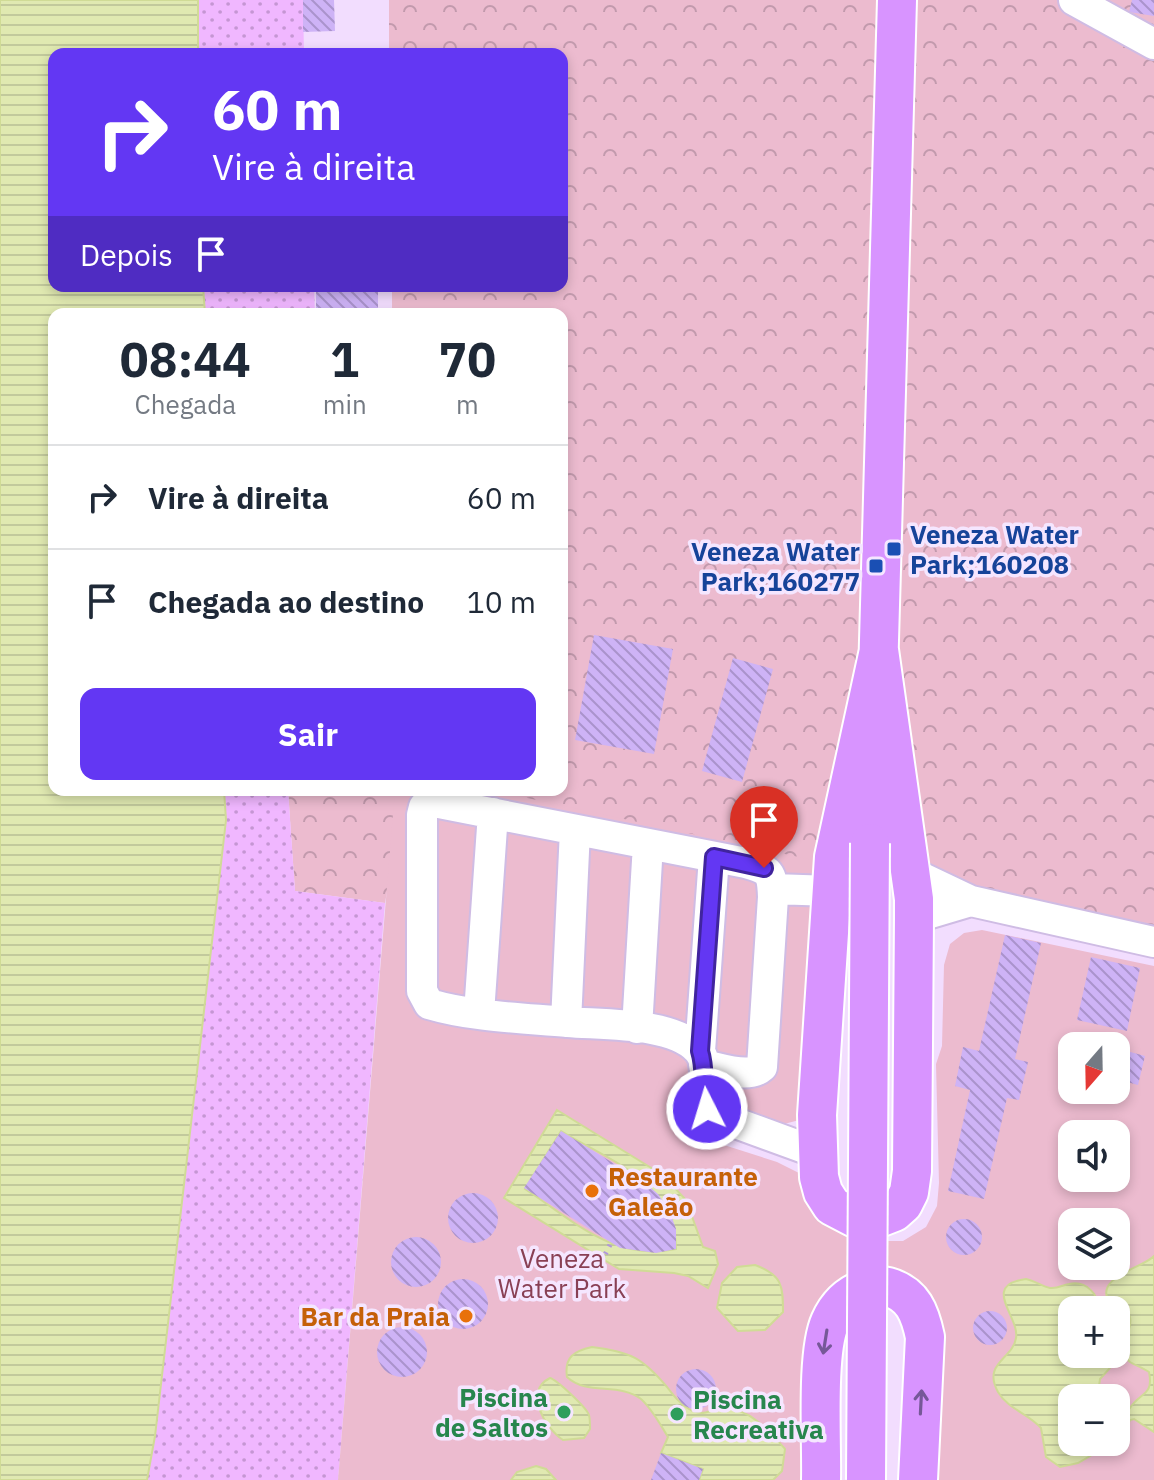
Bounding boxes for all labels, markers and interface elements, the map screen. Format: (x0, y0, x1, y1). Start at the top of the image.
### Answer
text: 60 m (212, 73, 342, 145)
icon: right (80, 80, 184, 184)
text: Vire à direita (212, 143, 415, 190)
icon: arrive (189, 232, 233, 276)
text: Depois (80, 235, 173, 274)
text: 08:44 (120, 328, 251, 390)
text: 1 (330, 328, 359, 390)
text: 70 (439, 328, 496, 390)
text: Chegada (135, 387, 236, 421)
text: min (323, 387, 367, 421)
text: m (456, 387, 479, 421)
icon: right (80, 475, 124, 519)
text: Vire à direita (148, 478, 329, 517)
text: 60 m (467, 478, 536, 517)
place label: Veneza Water Park;160208 (910, 517, 1079, 581)
place label: Veneza Water Park;160277 (691, 534, 860, 598)
marker: Veneza Water Park;160208 (885, 540, 903, 558)
marker: Veneza Water Park;160277 (867, 557, 885, 575)
icon: arrive (80, 579, 124, 623)
text: Chegada ao destino (148, 582, 424, 621)
text: 10 m (467, 582, 536, 621)
button: Sair (80, 688, 536, 780)
pin (730, 786, 798, 868)
icon: arrive (742, 798, 786, 842)
north arrow (1058, 1032, 1130, 1104)
map controls (1058, 1032, 1130, 1456)
position arrow (665, 1067, 749, 1151)
button: sound (1058, 1120, 1130, 1192)
place label: Restaurante Galeão (608, 1159, 758, 1223)
marker: Restaurante Galeão (583, 1182, 601, 1200)
button: layers (1058, 1208, 1130, 1280)
park label: Veneza Water Park (498, 1241, 626, 1305)
button: + (1058, 1296, 1130, 1368)
place label: Bar da Praia (301, 1299, 450, 1333)
marker: Bar da Praia (457, 1307, 475, 1325)
one-way arrow (817, 1328, 832, 1354)
place label: Piscina de Saltos (435, 1380, 548, 1444)
place label: Piscina Recreativa (693, 1382, 824, 1446)
button: − (1058, 1384, 1130, 1456)
one-way arrow (914, 1389, 929, 1416)
marker: Piscina de Saltos (555, 1403, 573, 1421)
marker: Piscina Recreativa (668, 1405, 686, 1423)

